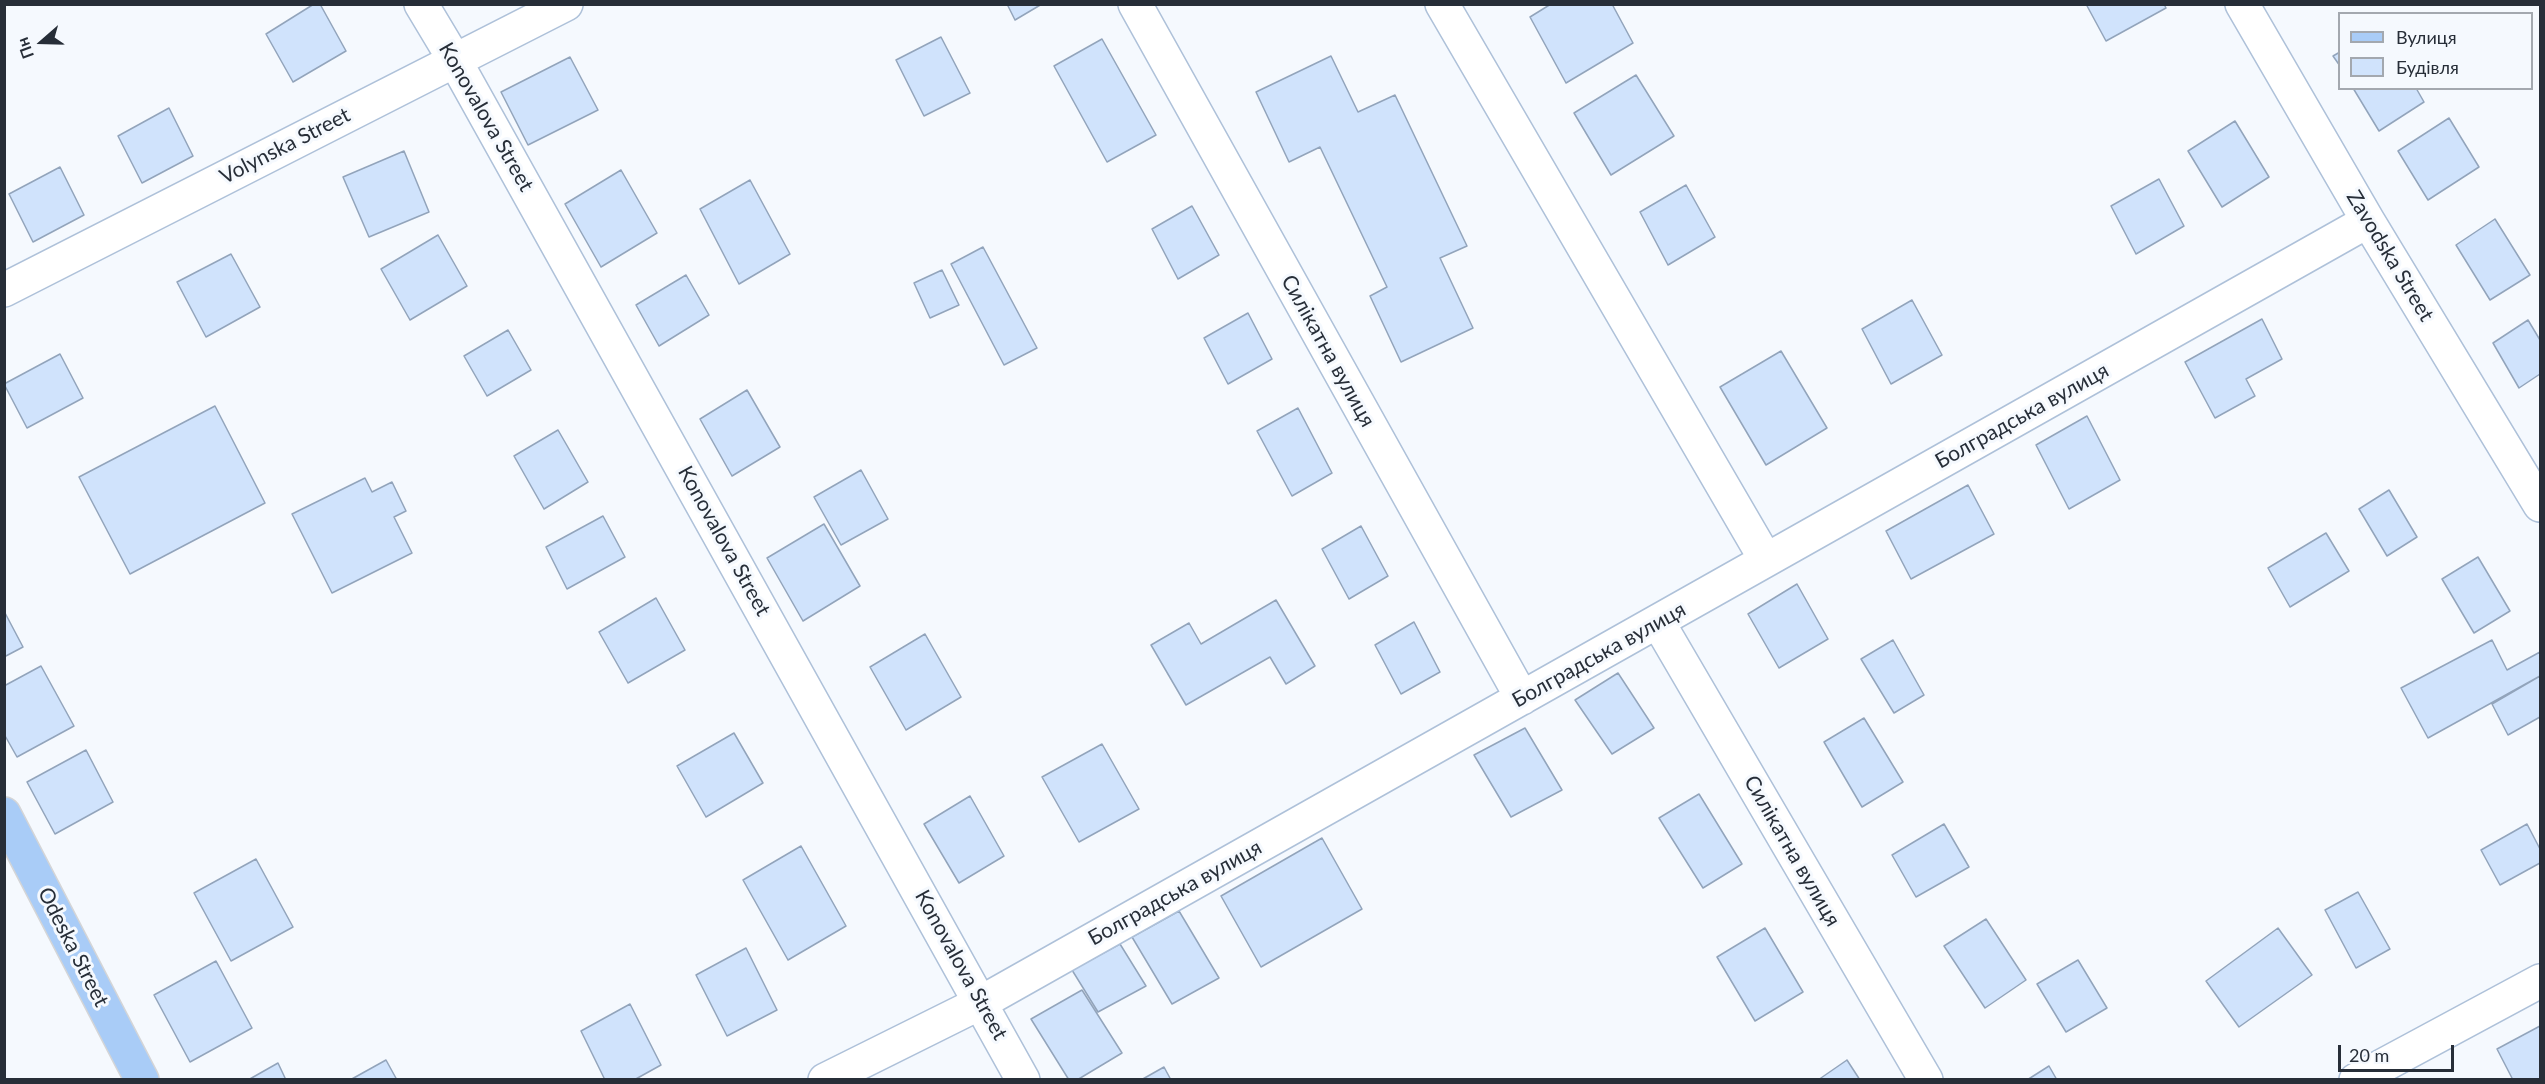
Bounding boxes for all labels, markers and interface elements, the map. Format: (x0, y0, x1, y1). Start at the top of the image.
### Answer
north arrow (12, 12, 72, 72)
legend (2338, 12, 2533, 90)
text: Вулиця (2396, 26, 2457, 48)
text: Пн (12, 35, 37, 61)
street label: Konovalova Street (433, 38, 539, 196)
text: Будівля (2396, 56, 2459, 78)
street label: Volynska Street (216, 102, 354, 190)
street label: Zavodska Street (2341, 186, 2439, 326)
street label: Силікатна вулиця (1276, 271, 1380, 431)
street label: Болградська вулиця (1931, 358, 2113, 474)
street label: Konovalova Street (672, 462, 776, 620)
street label: Болградська вулиця (1508, 597, 1690, 713)
street label: Силікатна вулиця (1739, 771, 1845, 931)
street label: Болградська вулиця (1084, 835, 1266, 951)
street label: Odeska Street (32, 883, 114, 1011)
street label: Konovalova Street (909, 886, 1013, 1044)
scale bar (2341, 1033, 2456, 1071)
text: 20 m (2349, 1044, 2389, 1066)

